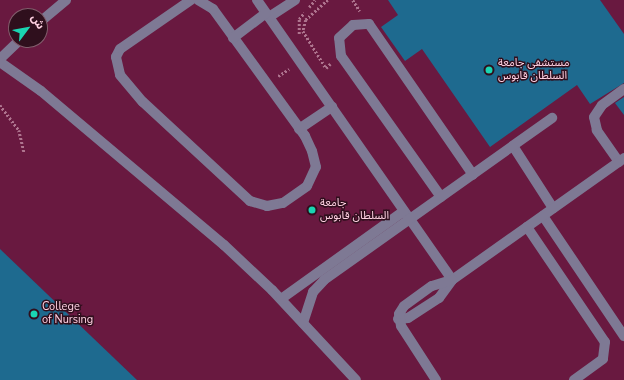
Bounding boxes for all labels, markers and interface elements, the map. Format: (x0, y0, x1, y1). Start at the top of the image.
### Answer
north arrow (8, 8, 48, 48)
text: ش (27, 12, 48, 32)
place label: مستشفى جامعة السلطان قابوس (498, 57, 569, 83)
marker: مستشفى جامعة السلطان قابوس (483, 64, 495, 76)
place label: جامعة السلطان قابوس (320, 197, 389, 223)
marker: جامعة السلطان قابوس (307, 205, 317, 215)
place label: College of Nursing (42, 301, 93, 327)
marker: College of Nursing (29, 309, 39, 319)

